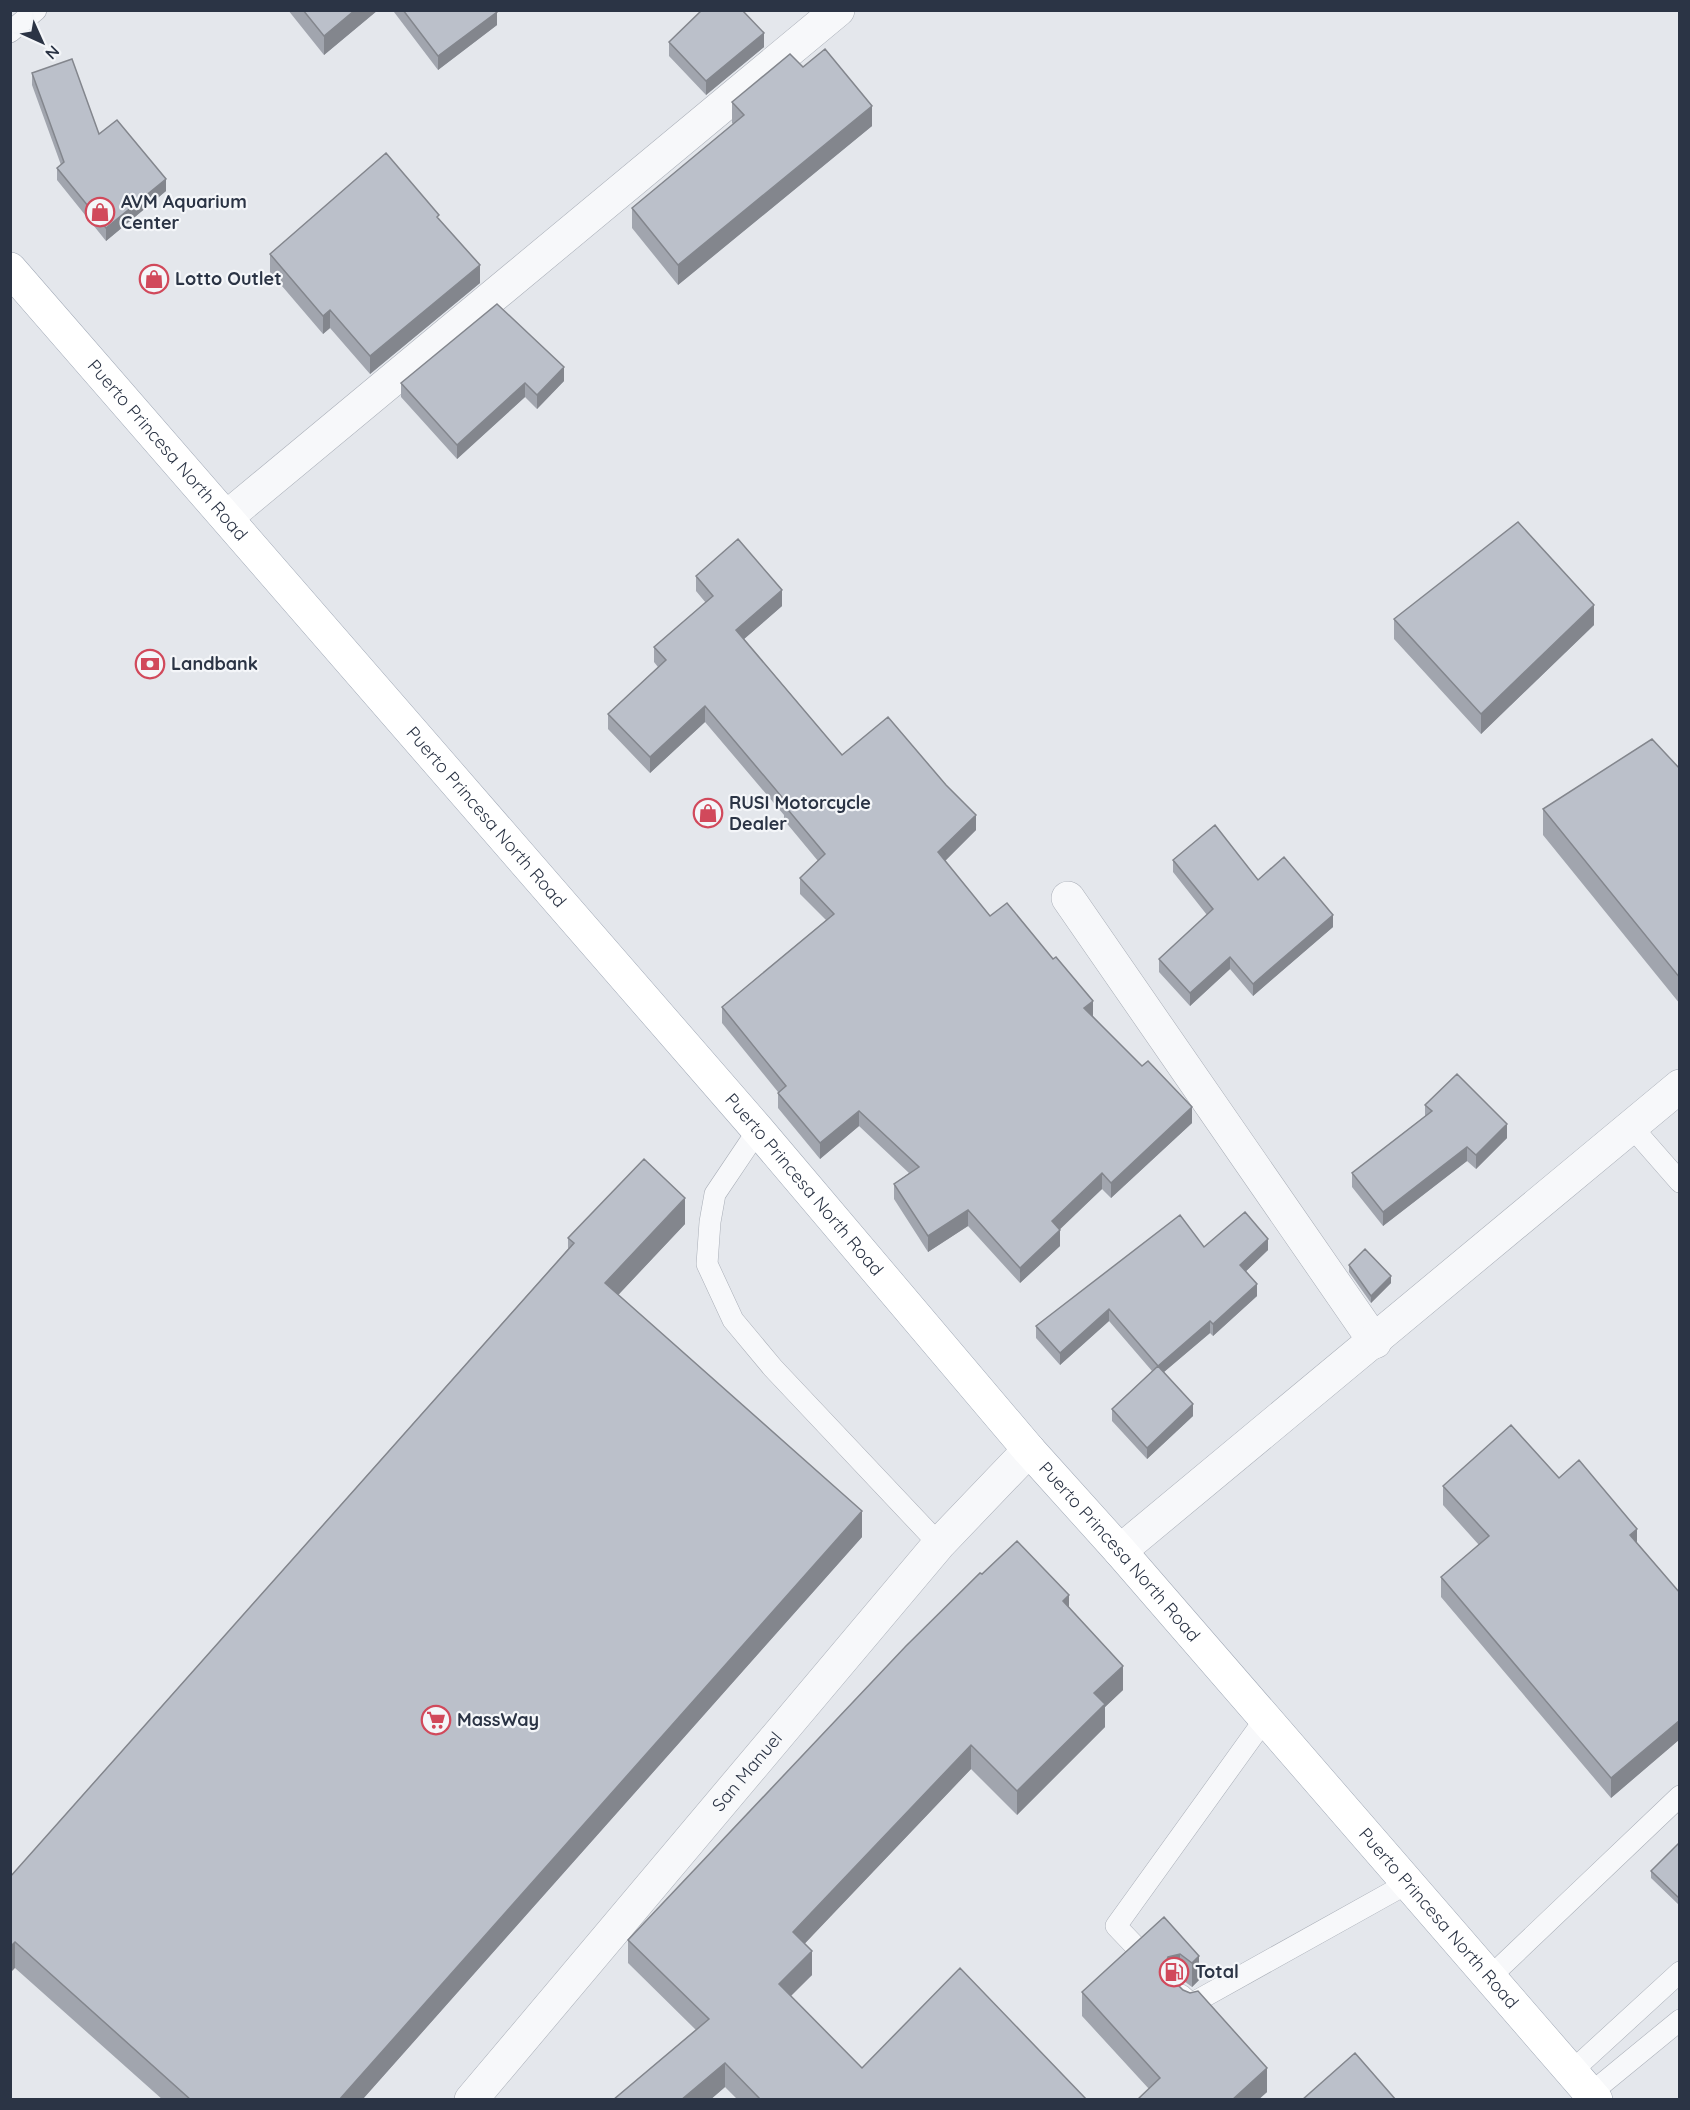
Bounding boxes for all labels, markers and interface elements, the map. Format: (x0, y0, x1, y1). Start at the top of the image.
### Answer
north arrow (12, 12, 72, 72)
text: N (41, 41, 64, 64)
place label: AVM Aquarium Center (121, 190, 247, 234)
shop icon: AVM Aquarium Center (84, 196, 116, 228)
shop icon: Lotto Outlet (138, 263, 170, 295)
place label: Lotto Outlet (175, 267, 282, 290)
street label: Puerto Princesa North Road (83, 355, 253, 545)
bank icon: Landbank (134, 648, 166, 680)
place label: Landbank (171, 652, 258, 675)
street label: Puerto Princesa North Road (402, 721, 571, 912)
place label: RUSI Motorcycle Dealer (729, 791, 871, 835)
shop icon: RUSI Motorcycle Dealer (692, 797, 724, 829)
street label: Puerto Princesa North Road (720, 1088, 888, 1280)
street label: Puerto Princesa North Road (1034, 1457, 1205, 1646)
supermarket icon: MassWay (420, 1704, 452, 1736)
place label: MassWay (457, 1708, 539, 1731)
street label: San Manuel (707, 1727, 787, 1816)
street label: Puerto Princesa North Road (1354, 1823, 1524, 2013)
fuel station icon: Total (1158, 1956, 1190, 1988)
place label: Total (1195, 1960, 1239, 1983)

